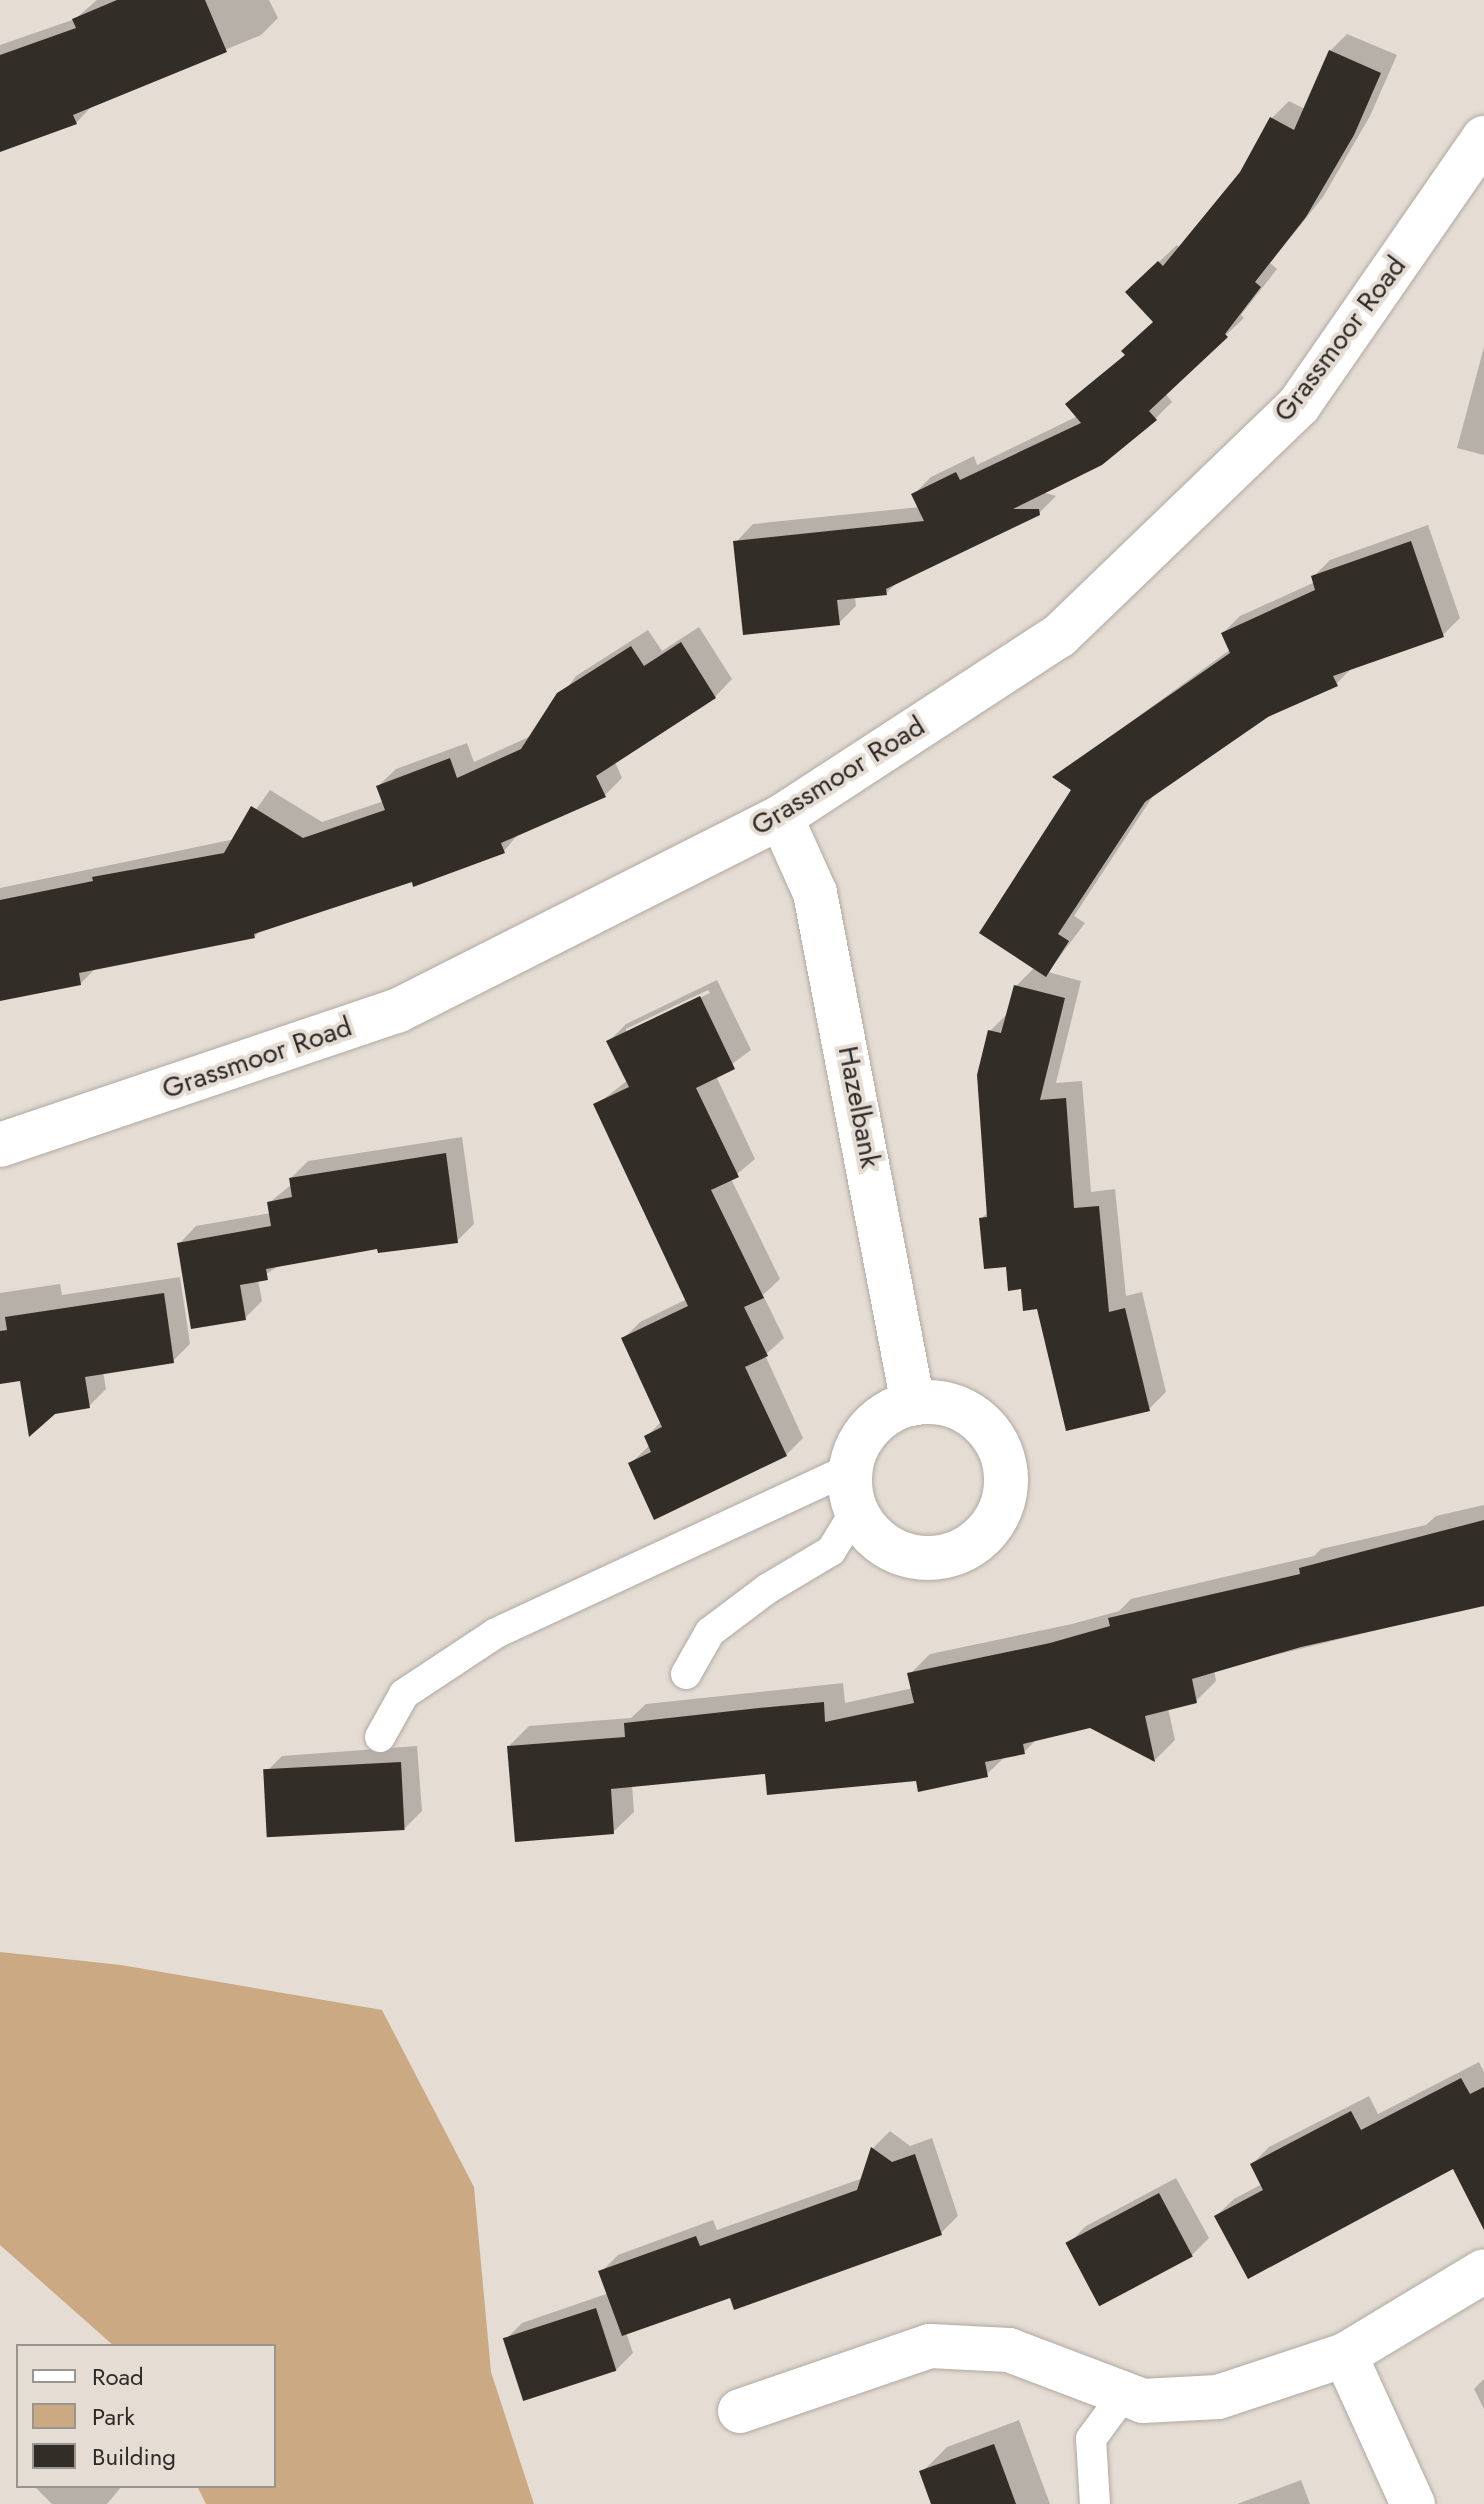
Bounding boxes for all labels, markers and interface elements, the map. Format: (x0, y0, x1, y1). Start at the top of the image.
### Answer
street label: Grassmoor Road (1267, 250, 1413, 428)
street label: Grassmoor Road (745, 709, 931, 843)
street label: Grassmoor Road (158, 1010, 356, 1106)
street label: Hazelbank (831, 1043, 887, 1171)
legend (16, 2344, 276, 2488)
text: Road (92, 2359, 144, 2394)
text: Park (92, 2399, 135, 2434)
text: Building (92, 2439, 176, 2474)

